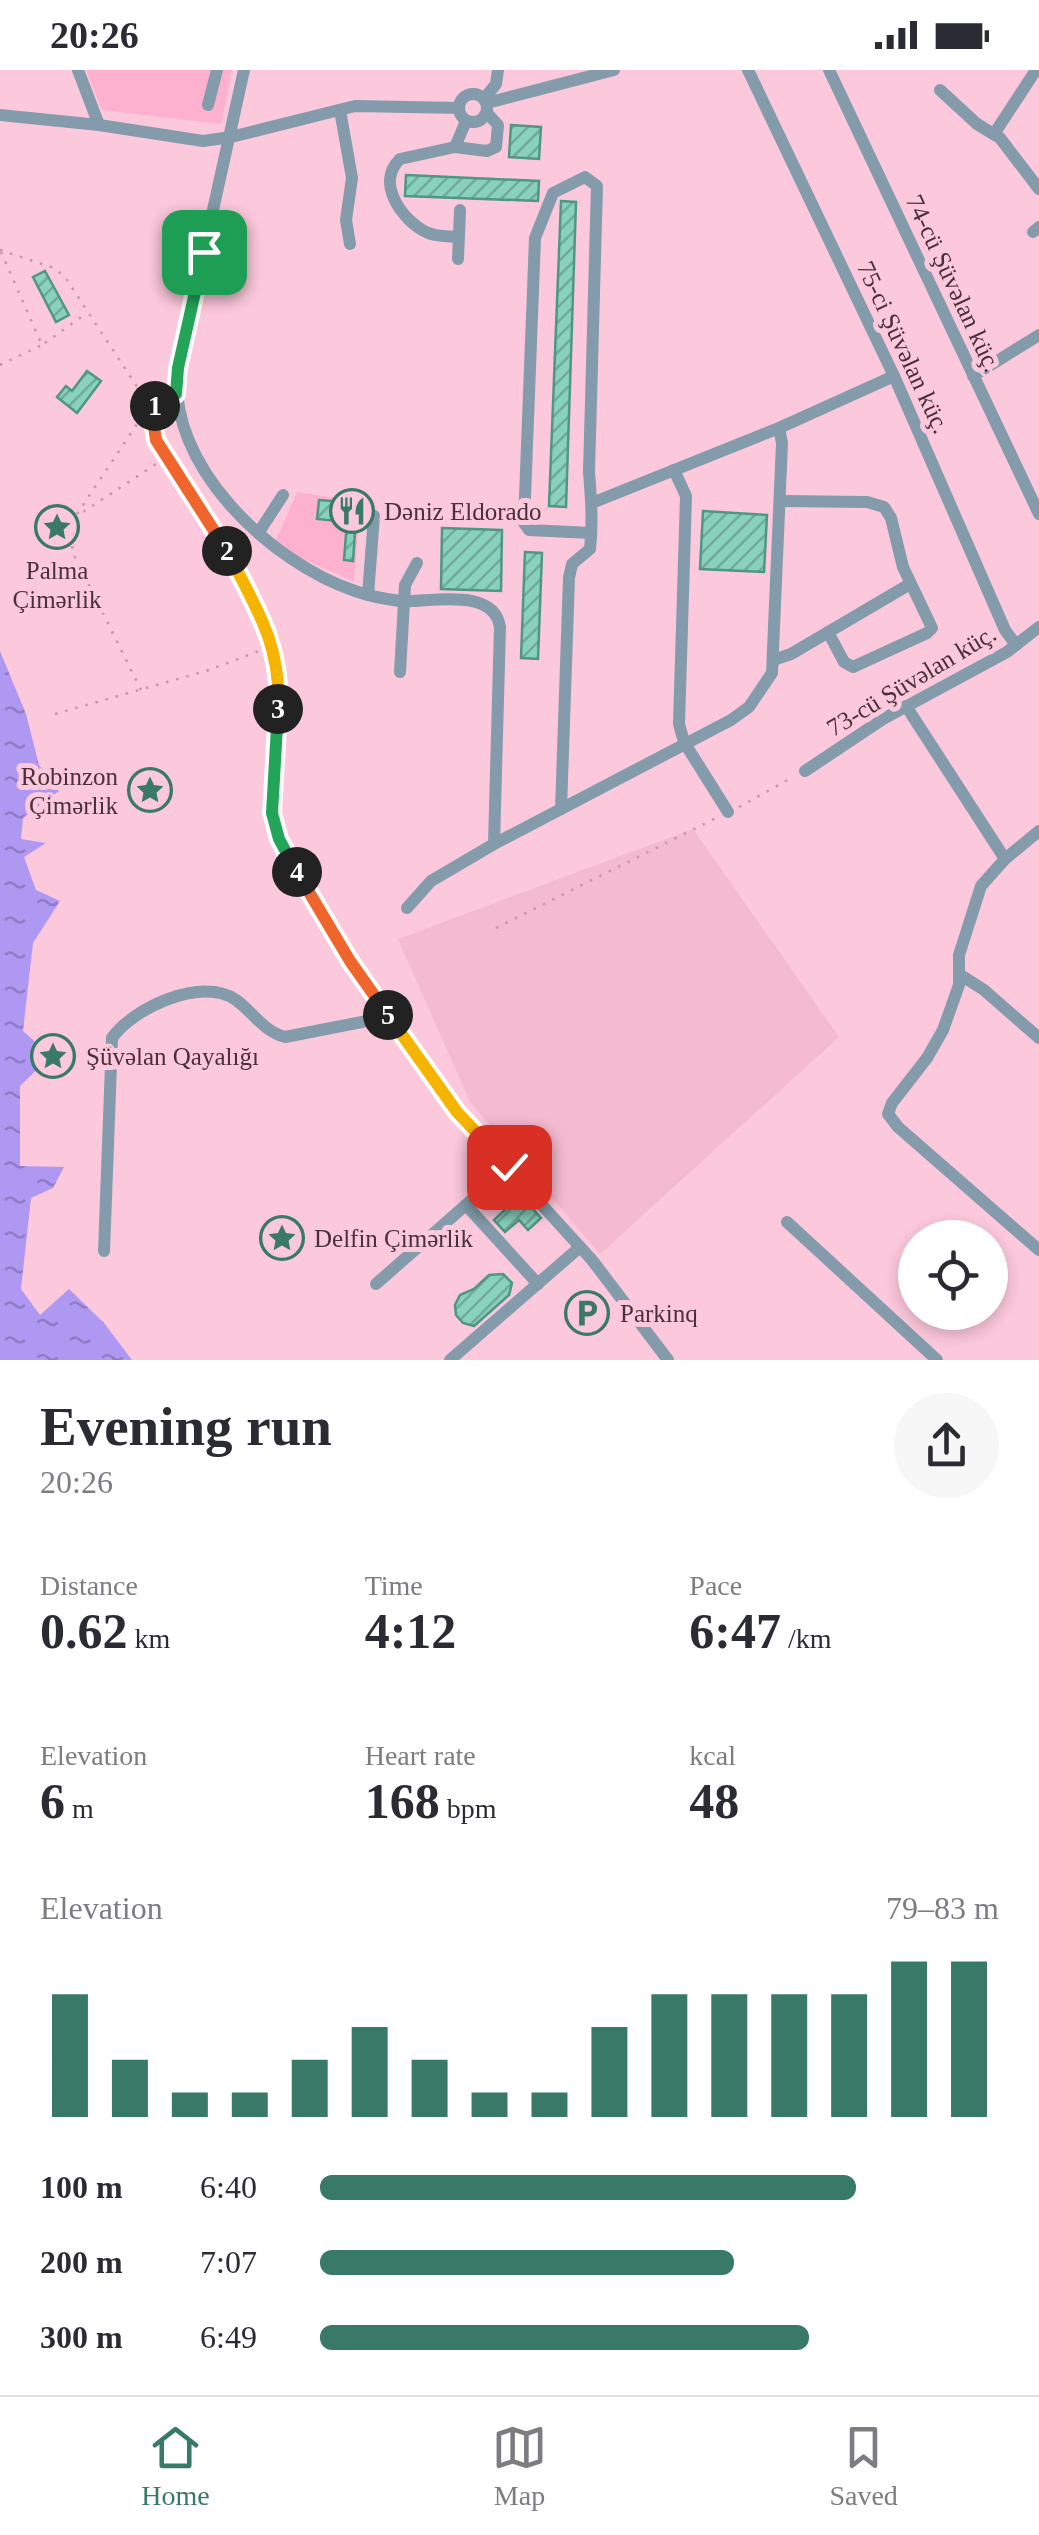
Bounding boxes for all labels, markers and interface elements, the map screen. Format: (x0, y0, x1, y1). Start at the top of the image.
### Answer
text: 20:26 (50, 14, 139, 56)
street label: 74-cü Şüvəlan küç. (901, 190, 1006, 376)
pin (162, 210, 247, 295)
icon: arrive (177, 225, 232, 280)
street label: 75-ci Şüvəlan küç. (852, 257, 955, 438)
pin: 1 (130, 381, 180, 431)
text: 1 (148, 390, 162, 421)
restaurant icon: Dəniz Eldorado (329, 488, 375, 534)
place label: Dəniz Eldorado (384, 498, 542, 525)
place icon: Palma Çimərlik (34, 504, 80, 550)
pin: 2 (202, 526, 252, 576)
text: 2 (220, 535, 234, 566)
place label: Palma Çimərlik (13, 557, 102, 613)
street label: 73-cü Şüvəlan küç. (822, 619, 1001, 742)
pin: 3 (253, 684, 303, 734)
text: 3 (271, 693, 285, 724)
place label: Robinzon Çimərlik (21, 763, 118, 819)
place icon: Robinzon Çimərlik (127, 767, 173, 813)
pin: 4 (272, 847, 322, 897)
text: 4 (290, 856, 304, 887)
pin: 5 (363, 990, 413, 1040)
text: 5 (381, 999, 395, 1030)
place icon: Şüvəlan Qayalığı (30, 1033, 76, 1079)
place label: Şüvəlan Qayalığı (86, 1043, 259, 1070)
pin (467, 1125, 552, 1210)
icon: check (482, 1140, 537, 1195)
place icon: Delfin Çimərlik (259, 1215, 305, 1261)
map controls (898, 1220, 1008, 1330)
button: locate (898, 1220, 1008, 1330)
place label: Delfin Çimərlik (314, 1225, 473, 1252)
parking icon: Parkinq (564, 1290, 610, 1336)
place label: Parkinq (620, 1300, 698, 1327)
button: share (894, 1393, 999, 1498)
text: Evening run (40, 1396, 332, 1457)
text: 20:26 (40, 1464, 113, 1500)
text: Distance (40, 1570, 138, 1601)
text: Time (365, 1570, 423, 1601)
text: Pace (689, 1570, 742, 1601)
text: 0.62 (40, 1603, 128, 1659)
text: 4:12 (365, 1603, 456, 1659)
text: 6:47 (689, 1603, 781, 1659)
text: km (128, 1623, 170, 1654)
text: /km (781, 1623, 832, 1654)
text: Elevation (40, 1740, 147, 1771)
text: Heart rate (365, 1740, 476, 1771)
text: kcal (689, 1740, 736, 1771)
text: 6 (40, 1773, 65, 1829)
text: 168 (365, 1773, 440, 1829)
text: 48 (689, 1773, 739, 1829)
text: m (65, 1793, 94, 1824)
text: bpm (440, 1793, 496, 1824)
text: Elevation (40, 1890, 163, 1926)
text: 79–83 m (886, 1890, 999, 1926)
text: 100 m (40, 2169, 123, 2205)
text: 6:40 (200, 2169, 257, 2205)
text: 200 m (40, 2244, 123, 2280)
text: 7:07 (200, 2244, 257, 2280)
text: 300 m (40, 2319, 123, 2355)
text: 6:49 (200, 2319, 257, 2355)
tab: Home (141, 2420, 210, 2512)
tab: Map (492, 2420, 547, 2512)
tab: Saved (829, 2420, 898, 2512)

